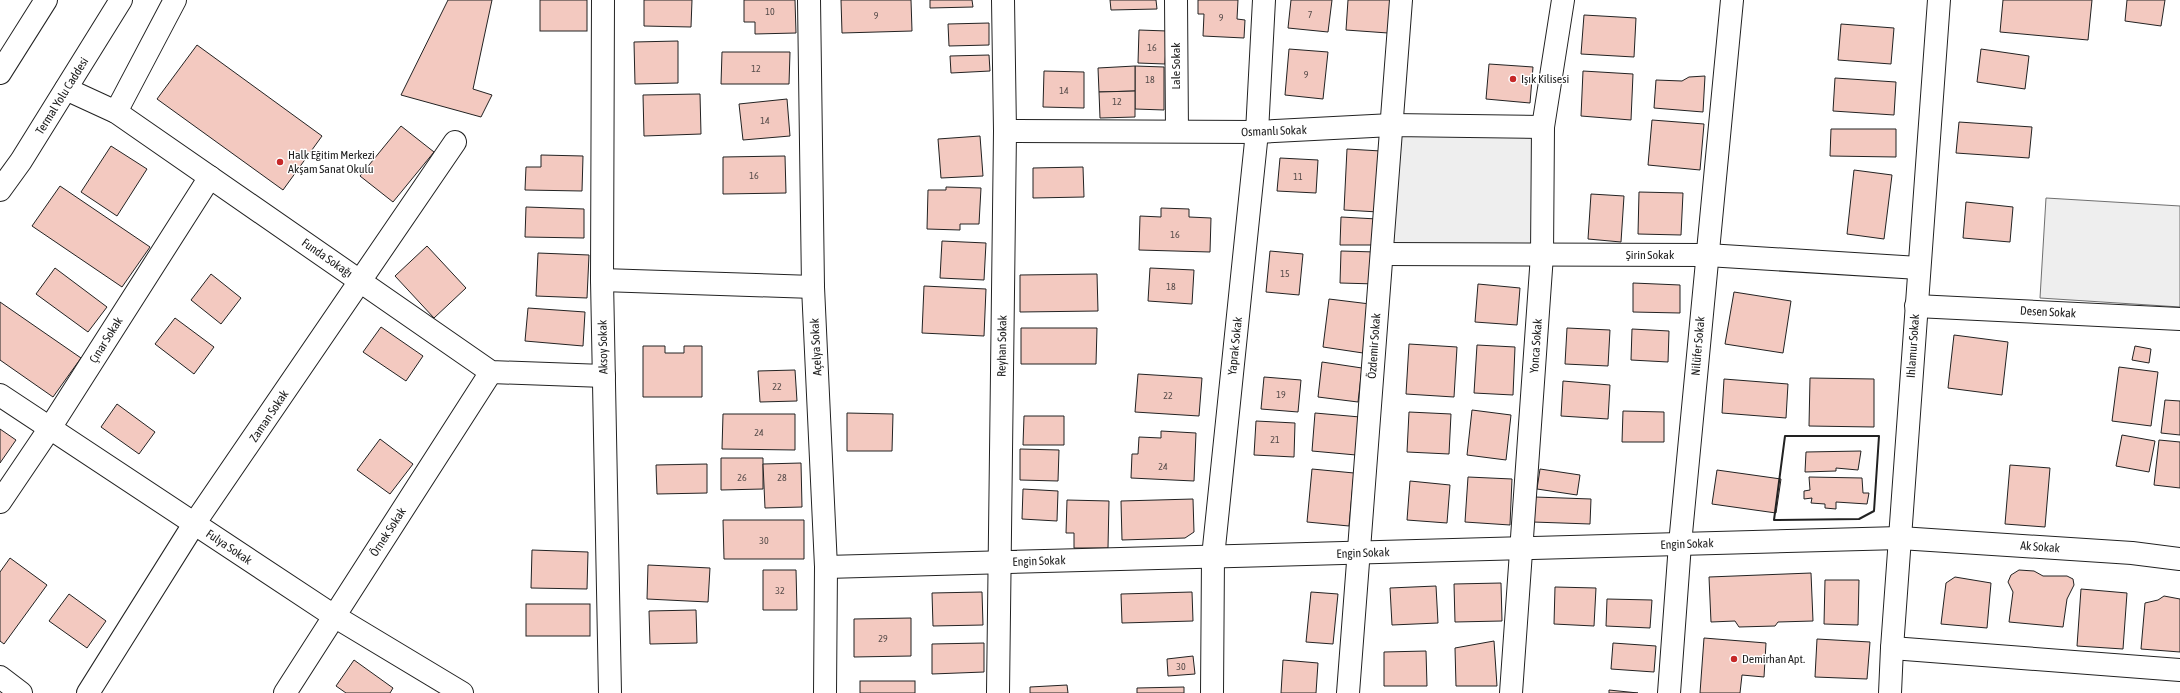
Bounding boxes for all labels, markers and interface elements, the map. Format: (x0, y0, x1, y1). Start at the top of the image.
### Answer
house number: 10 (765, 6, 775, 17)
house number: 7 (1308, 9, 1313, 20)
house number: 9 (874, 10, 879, 21)
house number: 9 (1219, 12, 1224, 23)
house number: 16 (1147, 42, 1157, 53)
street label: Lale Sokak (1169, 42, 1183, 90)
street label: Termal Yolu Caddesi (33, 55, 91, 137)
house number: 12 (751, 63, 761, 74)
house number: 9 (1304, 69, 1309, 80)
place label: Işık Kilisesi (1521, 72, 1569, 86)
house number: 18 (1145, 74, 1155, 85)
marker: Işık Kilisesi (1508, 74, 1518, 84)
house number: 14 (1059, 85, 1069, 96)
house number: 12 (1112, 96, 1122, 107)
house number: 14 (760, 115, 770, 126)
street label: Osmanlı Sokak (1241, 123, 1308, 139)
place label: Halk Eğitim Merkezi Akşam Sanat Okulu (288, 148, 375, 176)
marker: Halk Eğitim Merkezi Akşam Sanat Okulu (275, 157, 285, 167)
house number: 16 (749, 170, 759, 181)
house number: 11 (1293, 171, 1303, 182)
house number: 16 (1170, 229, 1180, 240)
street label: Funda Sokağı (299, 235, 355, 281)
street label: Şirin Sokak (1626, 248, 1675, 262)
house number: 15 (1280, 268, 1290, 279)
house number: 18 (1166, 281, 1176, 292)
street label: Desen Sokak (2020, 304, 2077, 320)
street label: Özdemir Sokak (1365, 312, 1383, 379)
street label: Ihlamur Sokak (1904, 313, 1922, 378)
street label: Çınar Sokak (86, 314, 126, 366)
street label: Reyhan Sokak (994, 314, 1010, 377)
street label: Yaprak Sokak (1225, 315, 1245, 376)
street label: Nilüfer Sokak (1688, 315, 1708, 376)
street label: Açelya Sokak (807, 317, 825, 376)
street label: Yonca Sokak (1527, 318, 1545, 374)
street label: Aksoy Sokak (596, 319, 610, 374)
house number: 22 (772, 381, 782, 392)
street label: Zaman Sokak (247, 387, 292, 445)
house number: 19 (1276, 389, 1286, 400)
house number: 22 (1163, 390, 1173, 401)
house number: 24 (754, 427, 764, 438)
house number: 21 (1270, 434, 1280, 445)
house number: 24 (1158, 461, 1168, 472)
house number: 26 (737, 472, 747, 483)
house number: 28 (777, 472, 787, 483)
street label: Örnek Sokak (367, 504, 409, 559)
street label: Fulya Sokak (203, 527, 255, 568)
house number: 30 (759, 535, 769, 546)
street label: Engin Sokak (1660, 536, 1715, 552)
street label: Ak Sokak (2020, 539, 2061, 555)
street label: Engin Sokak (1336, 545, 1391, 561)
street label: Engin Sokak (1012, 553, 1067, 569)
house number: 32 (775, 585, 785, 596)
house number: 29 (878, 633, 888, 644)
place label: Demirhan Apt. (1742, 652, 1805, 666)
marker: Demirhan Apt. (1729, 654, 1739, 664)
house number: 30 (1176, 661, 1186, 672)

